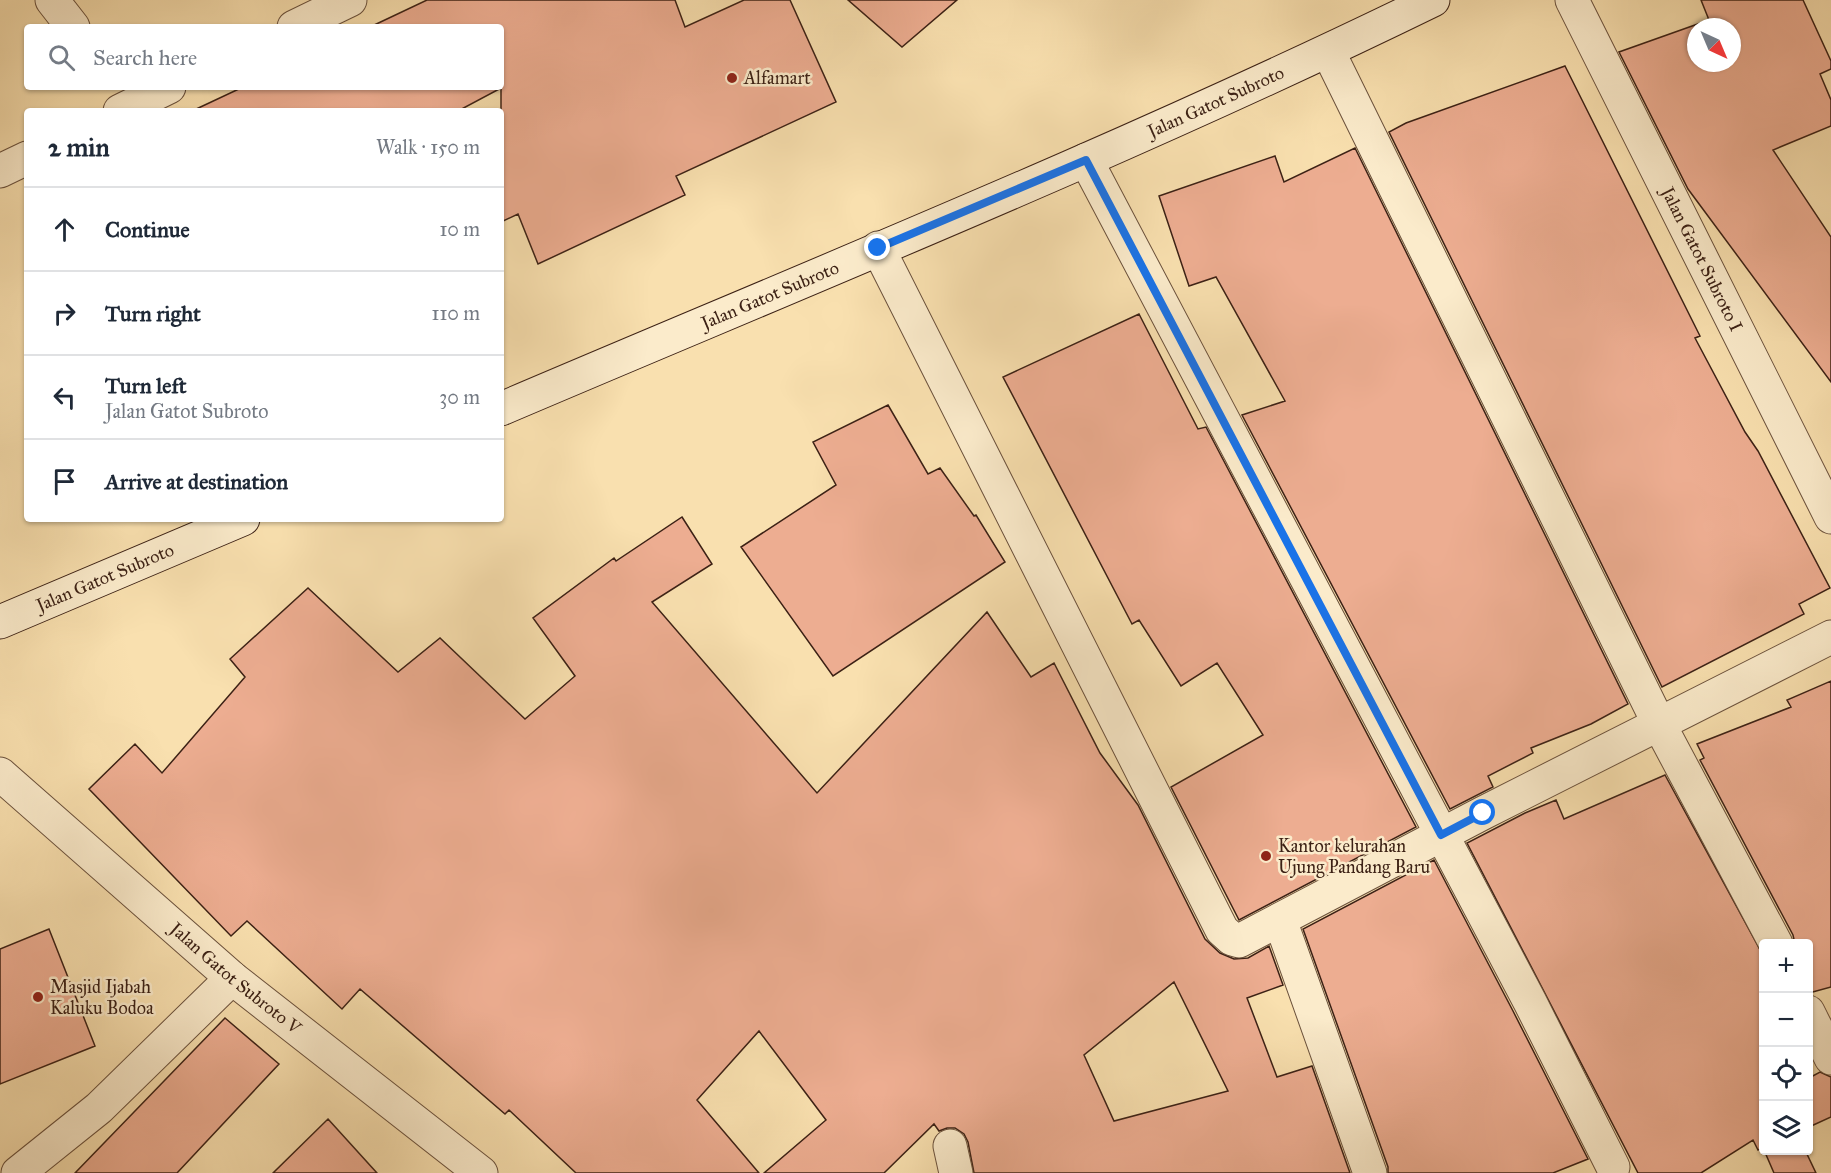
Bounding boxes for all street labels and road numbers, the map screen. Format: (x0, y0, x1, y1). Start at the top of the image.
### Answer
street label: Jalan Gatot Subroto (1142, 61, 1287, 144)
street label: Jalan Gatot Subroto I (1655, 182, 1747, 336)
street label: Jalan Gatot Subroto (696, 257, 842, 336)
street label: Jalan Gatot Subroto (31, 539, 177, 618)
street label: Jalan Gatot Subroto V (163, 916, 307, 1040)

